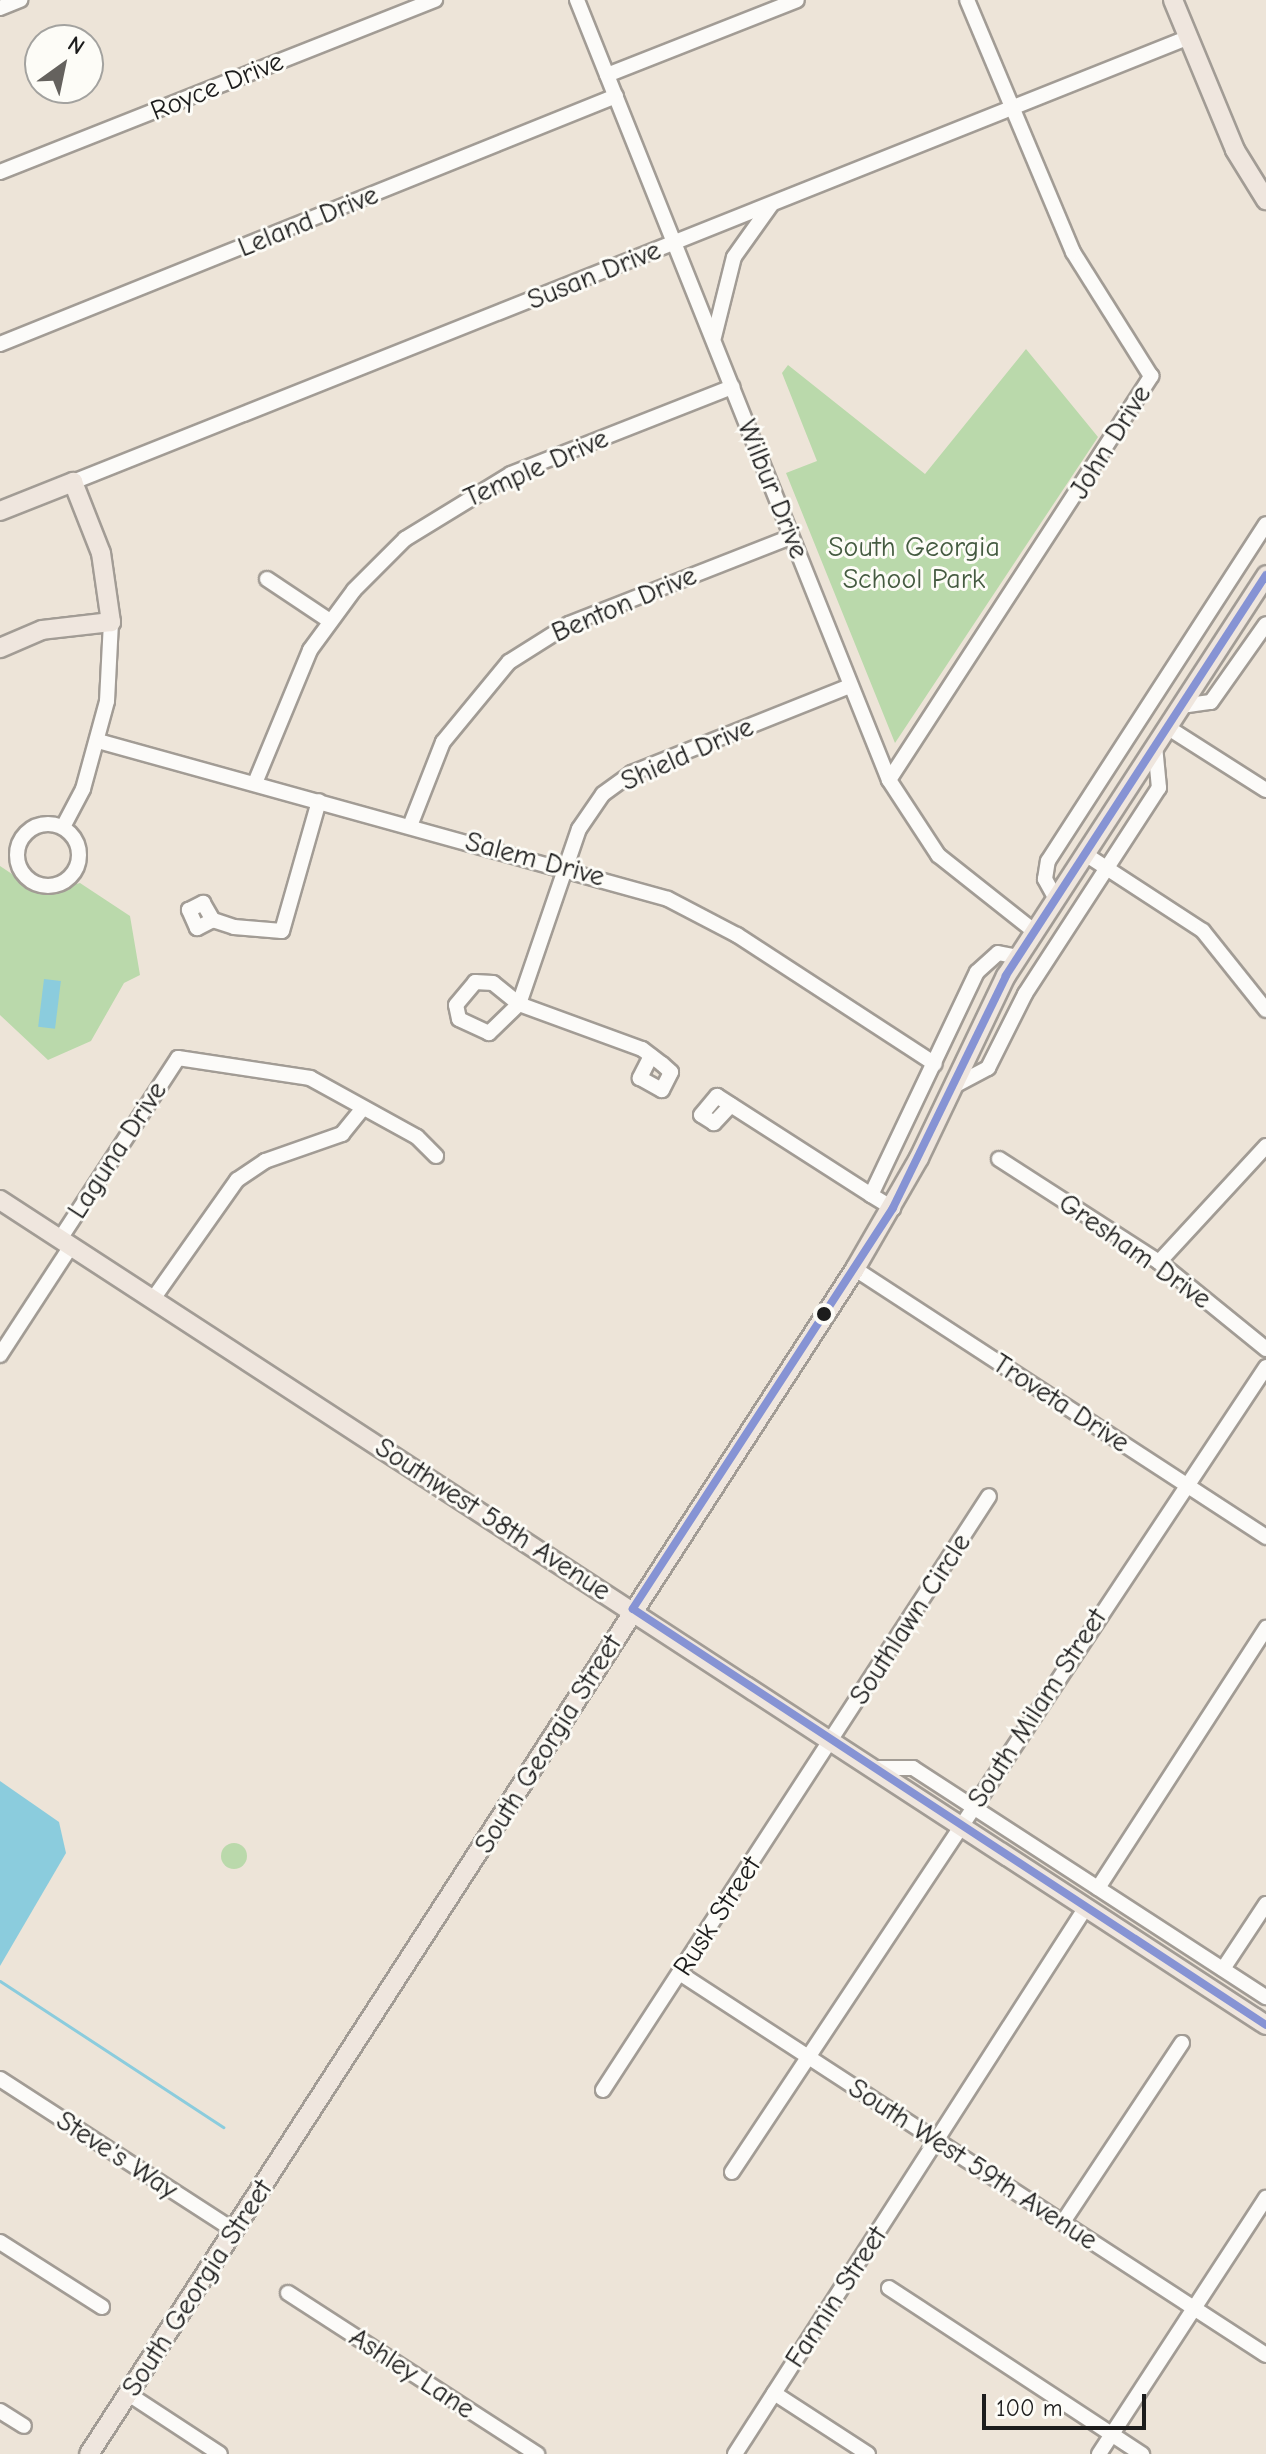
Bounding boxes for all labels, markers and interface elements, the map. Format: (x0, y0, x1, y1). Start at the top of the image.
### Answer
north arrow (24, 24, 104, 104)
text: N (63, 31, 89, 60)
street label: Royce Drive (146, 44, 288, 128)
street label: Leland Drive (233, 178, 383, 264)
street label: Susan Drive (522, 233, 666, 317)
street label: John Drive (1062, 379, 1158, 505)
street label: Wilbur Drive (730, 415, 816, 563)
street label: Temple Drive (459, 421, 613, 515)
park label: South Georgia School Park (828, 530, 1000, 596)
street label: Benton Drive (547, 558, 701, 650)
street label: Shield Drive (616, 710, 758, 798)
street label: Salem Drive (462, 824, 608, 894)
street label: Laguna Drive (60, 1075, 174, 1225)
street label: Gresham Drive (1052, 1186, 1218, 1316)
unlabelled marker (816, 1306, 832, 1322)
street label: Troveta Drive (986, 1346, 1136, 1460)
street label: Southwest 58th Avenue (369, 1430, 617, 1608)
street label: Southlawn Circle (842, 1527, 978, 1711)
street label: South Milam Street (960, 1602, 1114, 1814)
street label: South Georgia Street (467, 1629, 629, 1859)
street label: Rusk Street (666, 1850, 768, 1982)
street label: South West 59th Avenue (842, 2071, 1104, 2257)
street label: Steve's Way (50, 2103, 184, 2207)
street label: South Georgia Street (114, 2174, 280, 2402)
street label: Fannin Street (778, 2220, 894, 2374)
street label: Ashley Lane (343, 2320, 481, 2426)
scale bar (986, 2378, 1150, 2428)
text: 100 m (996, 2394, 1063, 2422)

